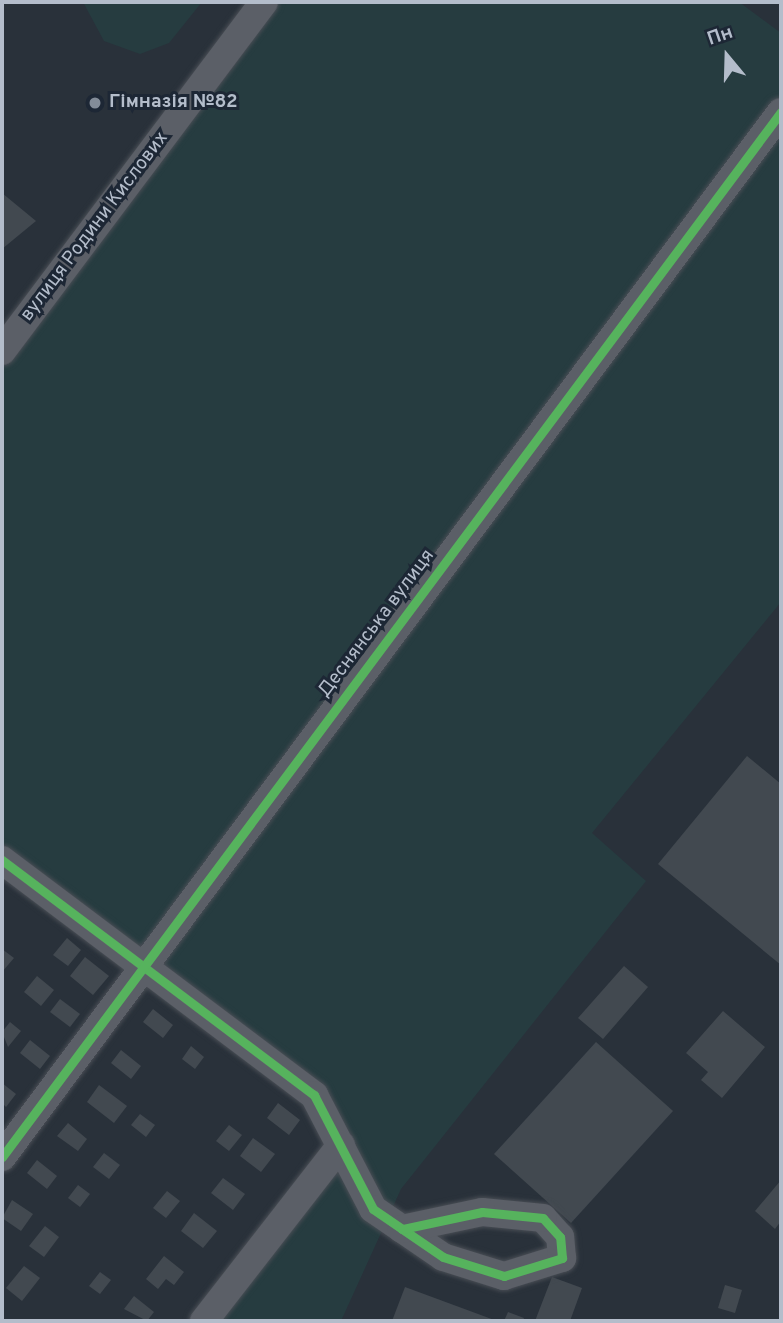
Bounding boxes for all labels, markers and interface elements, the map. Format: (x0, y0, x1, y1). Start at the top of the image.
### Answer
north arrow (692, 21, 762, 91)
text: Пн (704, 21, 736, 52)
place label: Гімназія №82 (109, 92, 238, 114)
marker: Гімназія №82 (87, 95, 103, 111)
street label: вулиця Родини Кислових (16, 128, 174, 326)
street label: Деснянська вулиця (314, 545, 440, 703)

